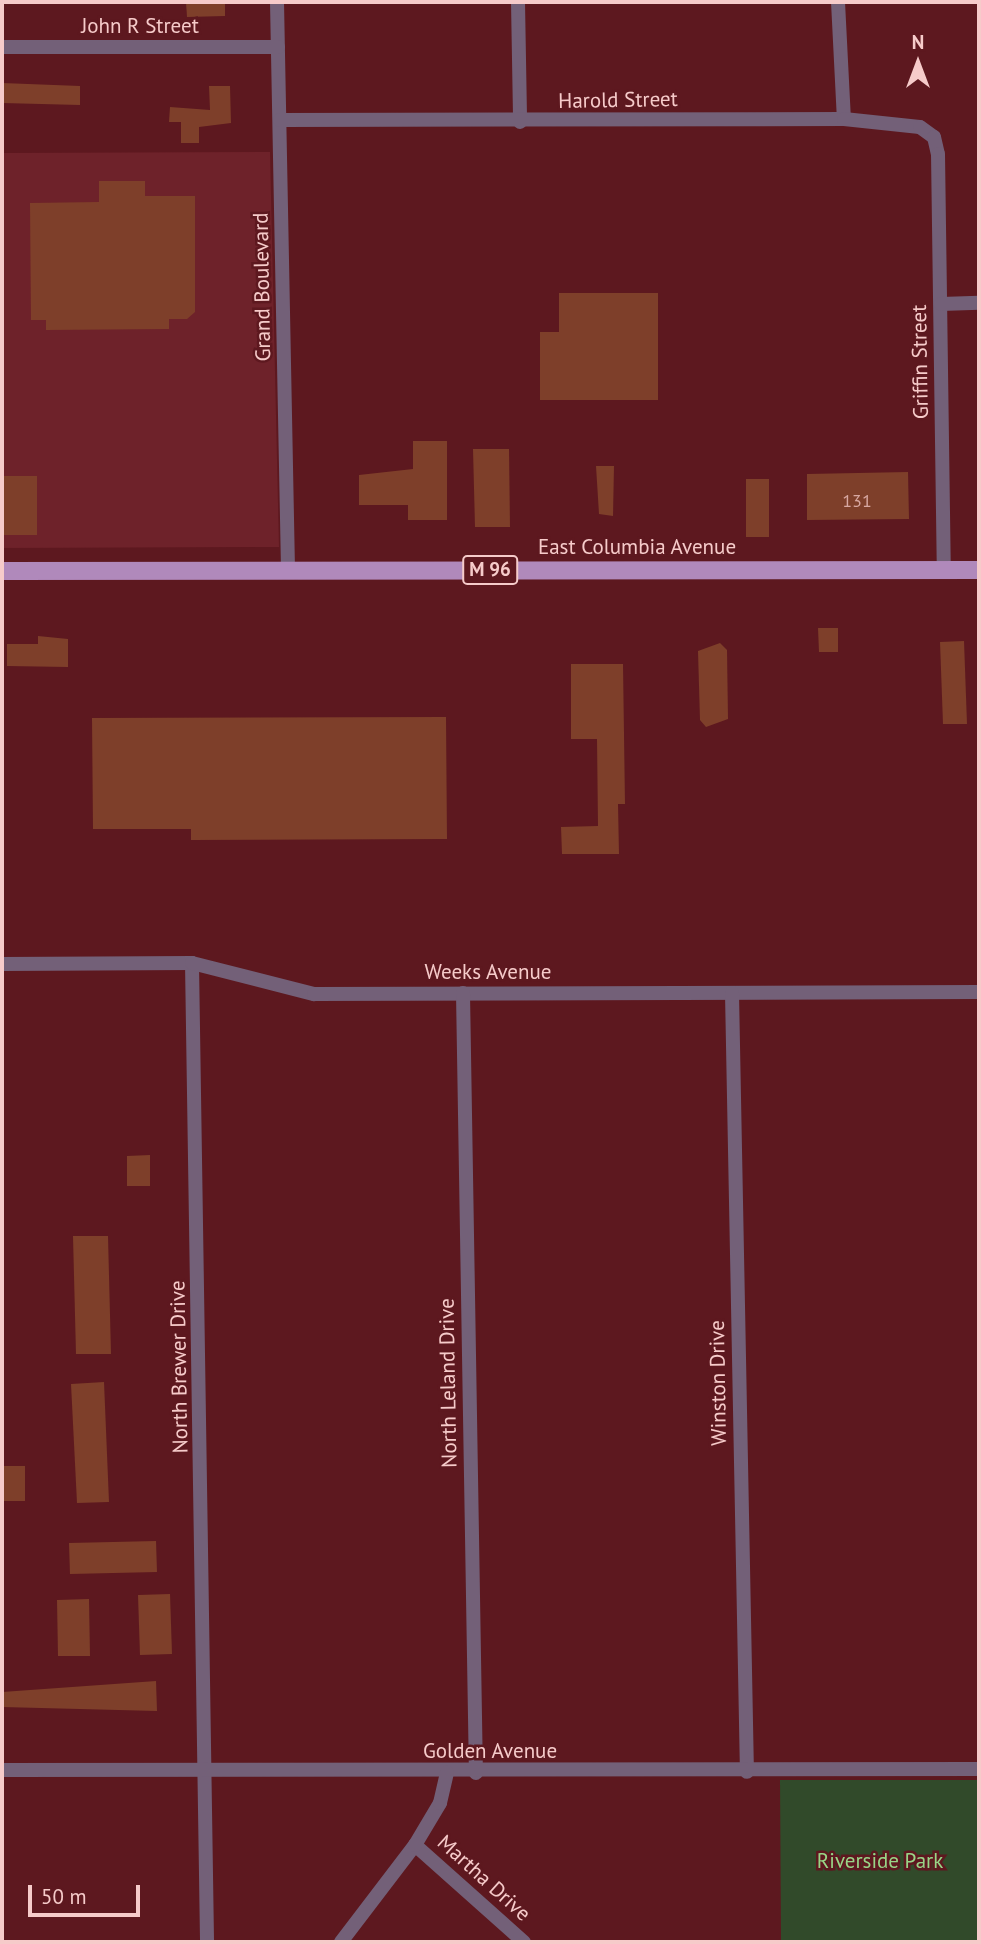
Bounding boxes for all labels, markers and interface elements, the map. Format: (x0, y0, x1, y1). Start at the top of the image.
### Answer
street label: John R Street (81, 13, 199, 39)
north arrow (883, 28, 953, 98)
text: N (912, 30, 924, 54)
street label: Harold Street (558, 86, 678, 114)
street label: Grand Boulevard (248, 212, 276, 362)
street label: Griffin Street (906, 305, 934, 419)
house number: 131 (842, 490, 872, 512)
street label: East Columbia Avenue (538, 534, 736, 560)
road number: M 96 (462, 554, 518, 586)
street label: Weeks Avenue (424, 959, 552, 985)
street label: North Brewer Drive (165, 1280, 193, 1454)
street label: North Leland Drive (434, 1298, 462, 1468)
street label: Winston Drive (704, 1320, 732, 1446)
street label: Golden Avenue (423, 1738, 557, 1764)
street label: Martha Drive (432, 1830, 536, 1926)
park label: Riverside Park (817, 1848, 943, 1874)
scale bar (32, 1870, 144, 1914)
text: 50 m (41, 1883, 87, 1910)

